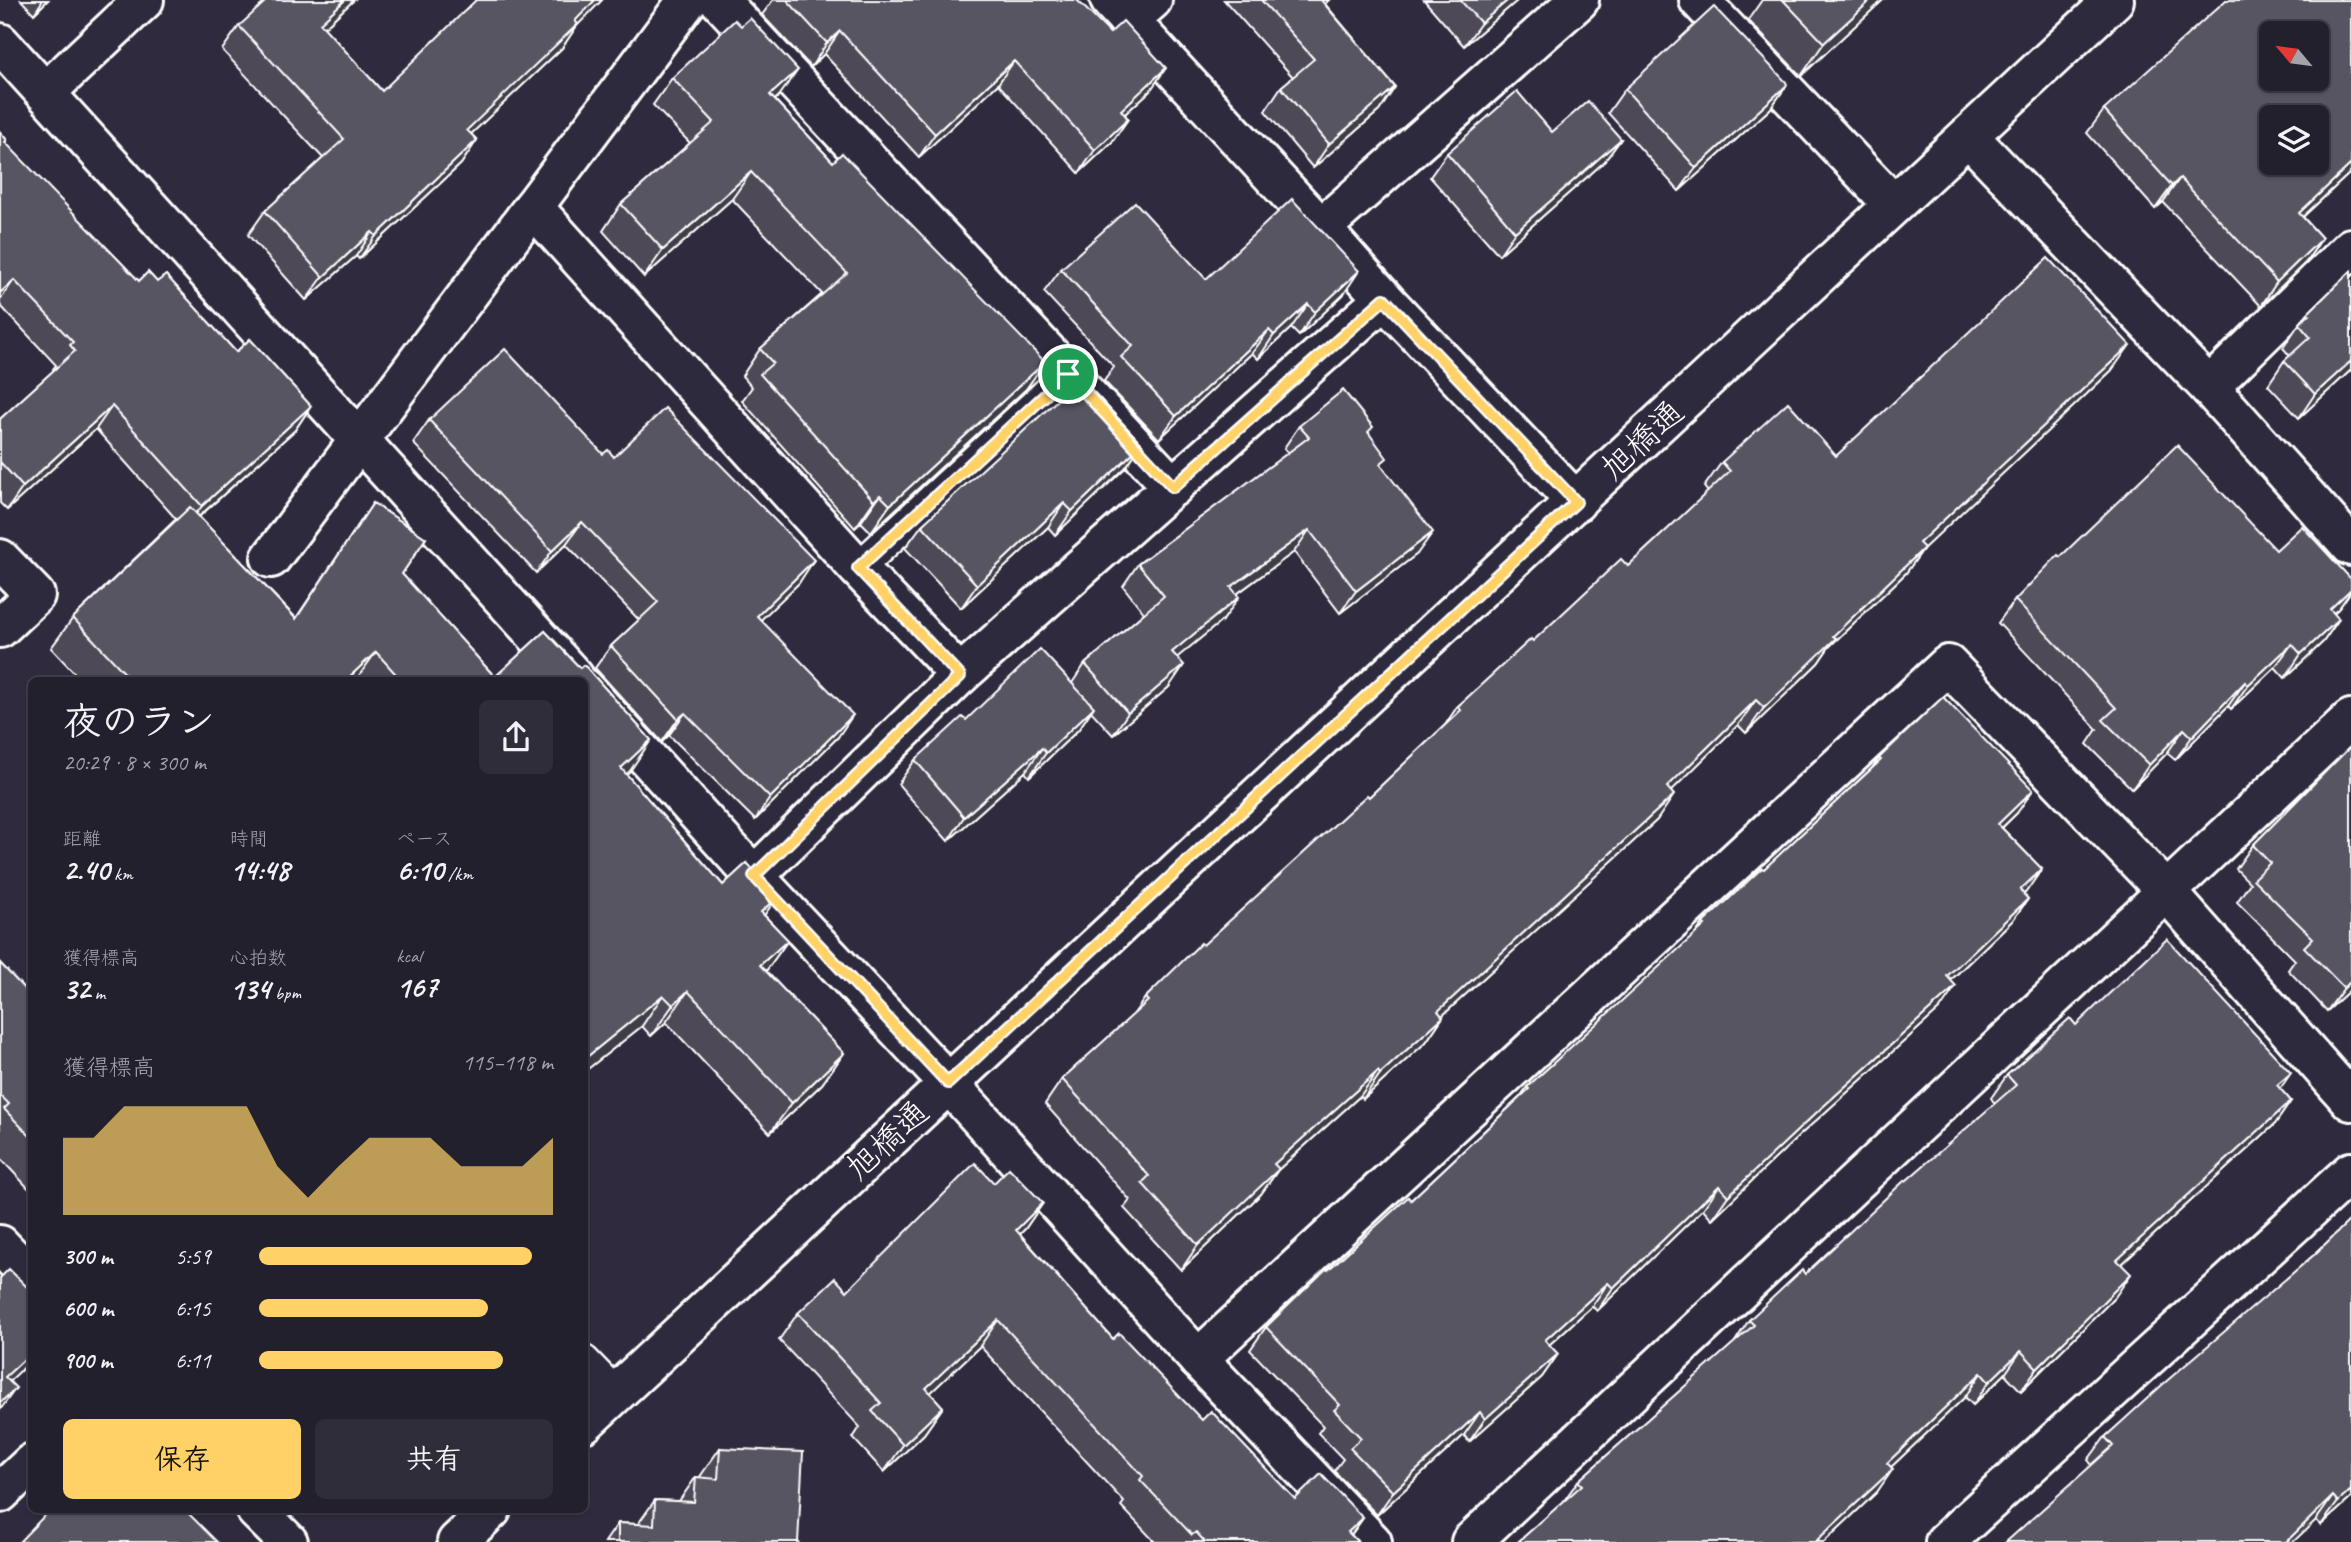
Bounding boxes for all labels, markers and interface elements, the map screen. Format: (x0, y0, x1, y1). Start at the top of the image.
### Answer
north arrow (2259, 21, 2329, 91)
map controls (2259, 21, 2329, 175)
button: layers (2259, 105, 2329, 175)
pin (1038, 344, 1098, 404)
icon: arrive (1049, 355, 1087, 393)
street label: 旭橋通 (1591, 391, 1693, 489)
text: 夜のラン (63, 698, 215, 745)
button: share (479, 700, 553, 774)
text: 20:29 · 8 × 300 m (63, 748, 206, 777)
text: 距離 (63, 827, 101, 851)
text: 時間 (230, 827, 268, 851)
text: ペース (396, 827, 452, 851)
text: 2.40 (63, 851, 109, 889)
text: 14:48 (230, 851, 290, 889)
text: 6:10 (396, 851, 443, 889)
text: km (109, 862, 133, 886)
text: /km (443, 862, 473, 886)
text: kcal (396, 944, 421, 968)
text: 獲得標高 (63, 946, 139, 970)
text: 心拍数 (230, 946, 287, 970)
text: 167 (396, 968, 437, 1006)
text: 32 (63, 970, 90, 1008)
text: 134 (230, 970, 270, 1008)
text: m (90, 981, 105, 1005)
text: bpm (270, 981, 301, 1005)
text: 115–118 m (462, 1048, 553, 1077)
text: 獲得標高 (63, 1053, 155, 1082)
street label: 旭橋通 (836, 1091, 938, 1189)
text: 300 m (63, 1242, 113, 1271)
text: 5:59 (175, 1242, 211, 1271)
text: 600 m (63, 1294, 113, 1323)
text: 6:15 (175, 1294, 211, 1323)
text: 900 m (63, 1346, 112, 1375)
text: 6:11 (175, 1346, 211, 1375)
button: 保存 (63, 1419, 301, 1499)
button: 共有 (315, 1419, 553, 1499)

